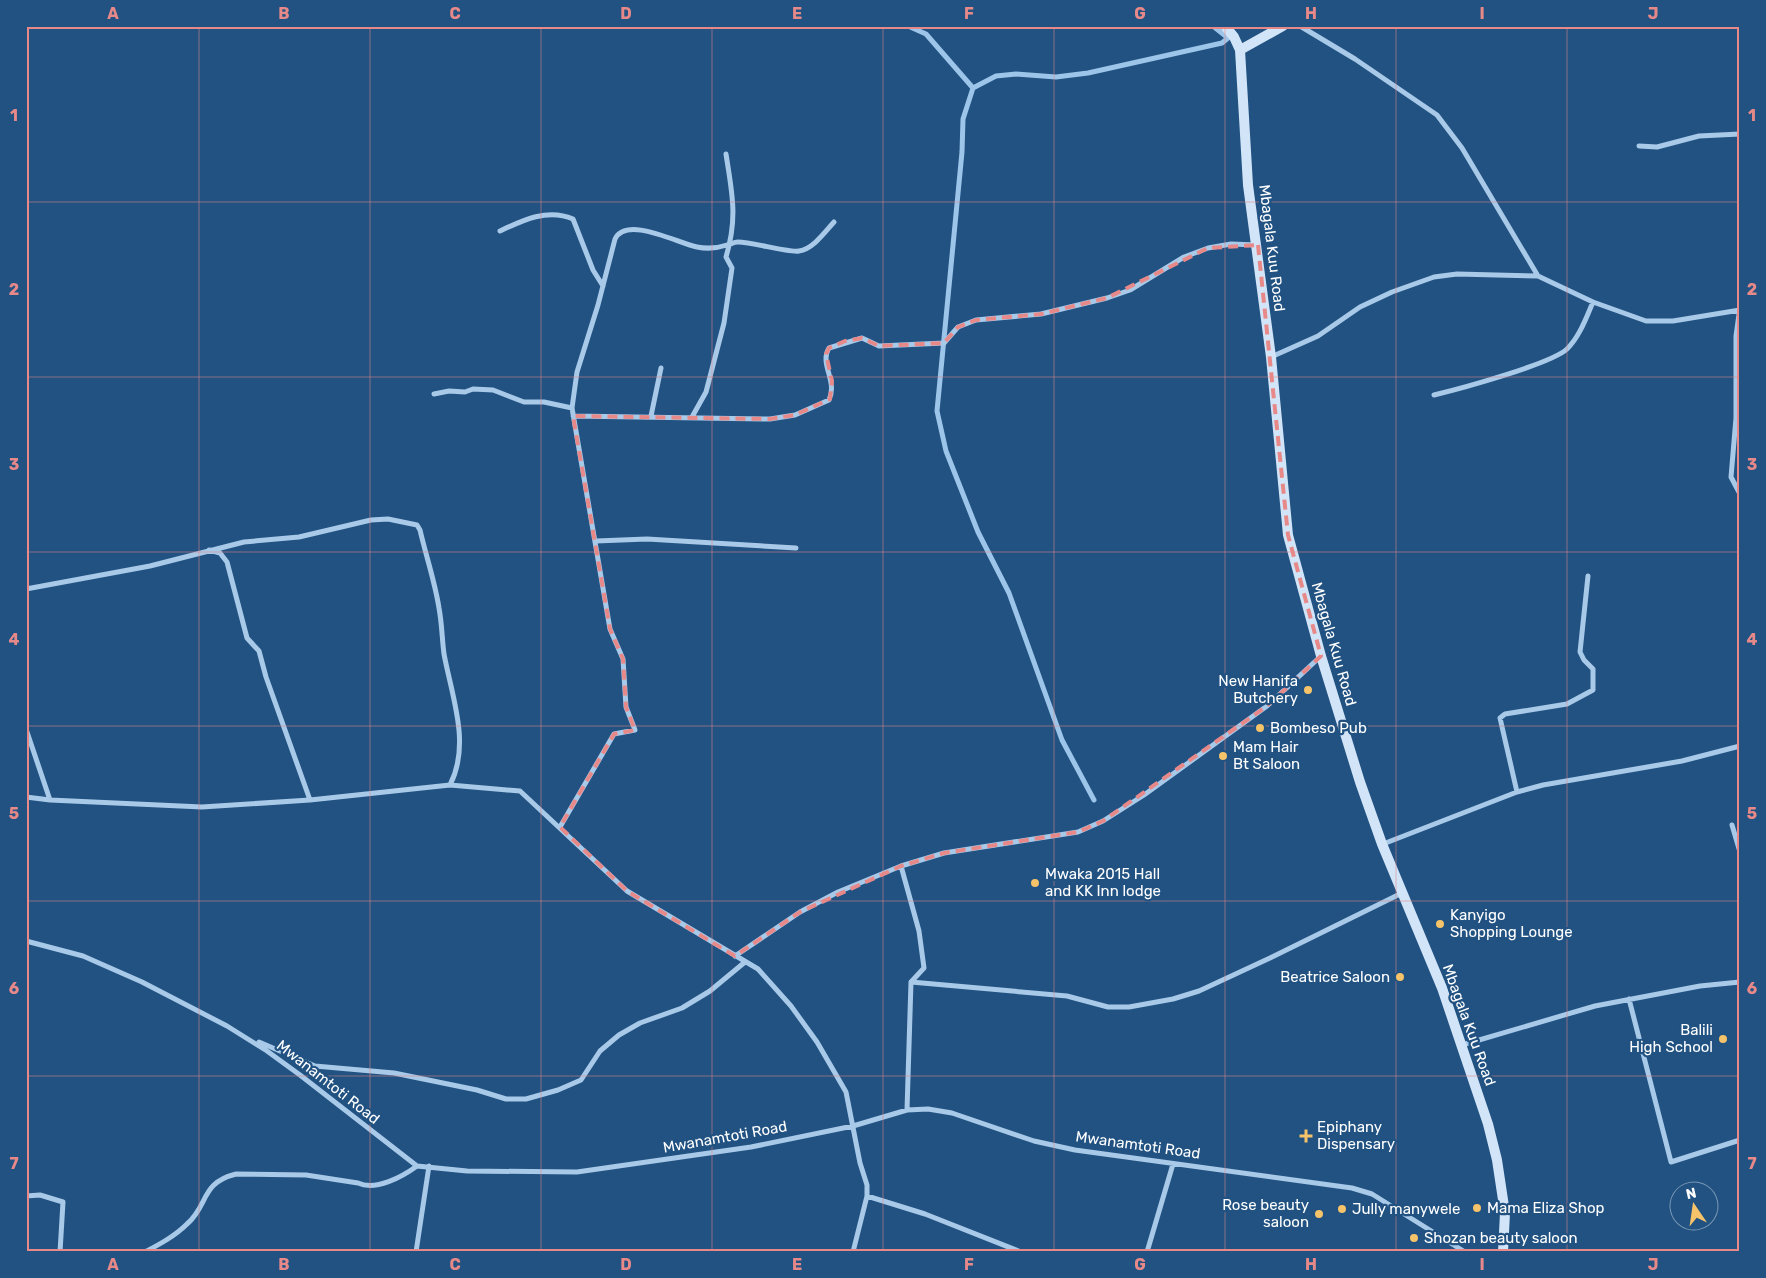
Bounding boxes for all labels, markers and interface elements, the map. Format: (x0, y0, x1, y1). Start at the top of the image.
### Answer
text: A (107, 4, 119, 23)
text: B (278, 4, 290, 23)
text: C (449, 4, 461, 23)
text: D (620, 4, 632, 23)
text: E (792, 4, 802, 23)
text: F (964, 4, 974, 23)
text: G (1134, 4, 1146, 23)
text: H (1305, 4, 1317, 23)
text: I (1479, 4, 1485, 23)
text: J (1648, 4, 1658, 23)
text: 1 (10, 106, 18, 125)
text: 1 (1748, 106, 1756, 125)
street label: Mbagala Kuu Road (1255, 183, 1289, 313)
text: 2 (9, 280, 19, 299)
text: 2 (1747, 280, 1757, 299)
text: 3 (9, 455, 19, 474)
text: 3 (1747, 455, 1757, 474)
street label: Mbagala Kuu Road (1308, 580, 1360, 708)
text: 4 (9, 630, 20, 649)
text: 4 (1747, 630, 1758, 649)
place label: New Hanifa Butchery (1218, 672, 1298, 707)
marker: New Hanifa Butchery (1302, 684, 1314, 696)
place label: Bombeso Pub (1270, 719, 1367, 737)
marker: Bombeso Pub (1254, 722, 1266, 734)
place label: Mam Hair Bt Saloon (1233, 738, 1300, 773)
marker: Mam Hair Bt Saloon (1217, 750, 1229, 762)
text: 5 (9, 804, 19, 823)
text: 5 (1747, 804, 1757, 823)
place label: Mwaka 2015 Hall and KK Inn lodge (1045, 865, 1161, 900)
marker: Mwaka 2015 Hall and KK Inn lodge (1029, 877, 1041, 889)
place label: Kanyigo Shopping Lounge (1450, 906, 1573, 941)
marker: Kanyigo Shopping Lounge (1434, 918, 1446, 930)
street label: Mbagala Kuu Road (1439, 962, 1499, 1088)
place label: Beatrice Saloon (1280, 968, 1390, 986)
marker: Beatrice Saloon (1394, 971, 1406, 983)
text: 6 (9, 979, 19, 998)
text: 6 (1747, 979, 1757, 998)
place label: Balili High School (1629, 1021, 1713, 1056)
marker: Balili High School (1717, 1033, 1729, 1045)
street label: Mwanamtoti Road (273, 1036, 383, 1128)
street label: Mwanamtoti Road (662, 1117, 788, 1157)
place label: Epiphany Dispensary (1317, 1118, 1395, 1153)
street label: Mwanamtoti Road (1074, 1127, 1202, 1163)
marker: Epiphany Dispensary (1299, 1129, 1313, 1143)
text: 7 (9, 1154, 19, 1173)
text: 7 (1747, 1154, 1757, 1173)
north arrow (1668, 1180, 1718, 1230)
text: N (1684, 1184, 1698, 1203)
place label: Rose beauty saloon (1222, 1196, 1309, 1231)
place label: Mama Eliza Shop (1487, 1199, 1605, 1217)
place label: Jully manywele (1352, 1200, 1460, 1218)
marker: Mama Eliza Shop (1471, 1202, 1483, 1214)
marker: Jully manywele (1336, 1203, 1348, 1215)
marker: Rose beauty saloon (1313, 1208, 1325, 1220)
place label: Shozan beauty saloon (1424, 1229, 1578, 1247)
marker: Shozan beauty saloon (1408, 1232, 1420, 1244)
text: A (107, 1255, 119, 1274)
text: B (278, 1255, 290, 1274)
text: C (449, 1255, 461, 1274)
text: D (620, 1255, 632, 1274)
text: E (792, 1255, 802, 1274)
text: F (964, 1255, 974, 1274)
text: G (1134, 1255, 1146, 1274)
text: H (1305, 1255, 1317, 1274)
text: I (1479, 1255, 1485, 1274)
text: J (1648, 1255, 1658, 1274)

